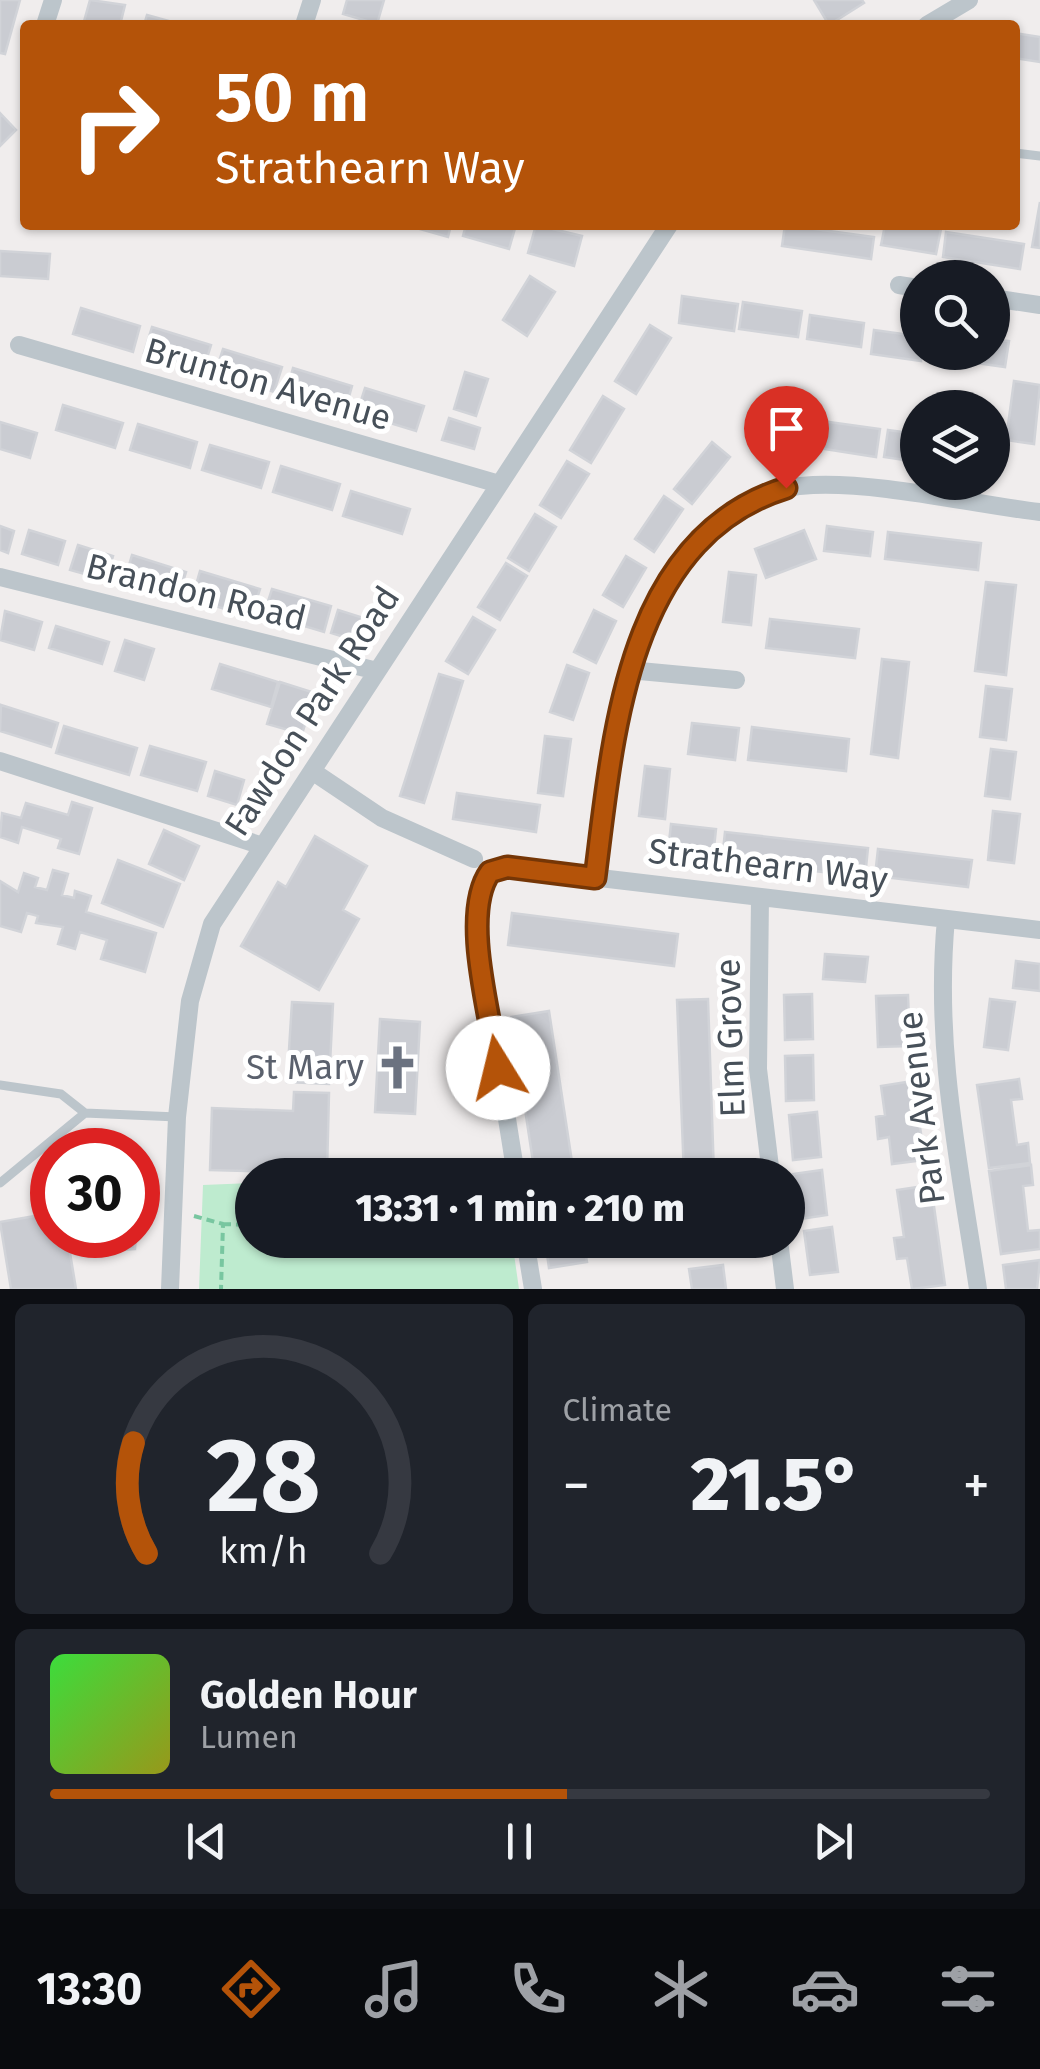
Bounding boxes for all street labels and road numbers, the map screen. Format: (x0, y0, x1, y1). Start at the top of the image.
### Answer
street label: Brunton Avenue (140, 329, 396, 439)
street label: Brandon Road (82, 544, 310, 640)
street label: Fawdon Park Road (216, 578, 408, 844)
street label: Strathearn Way (646, 829, 890, 901)
street label: Elm Grove (706, 958, 754, 1118)
street label: Park Avenue (888, 1009, 954, 1207)

